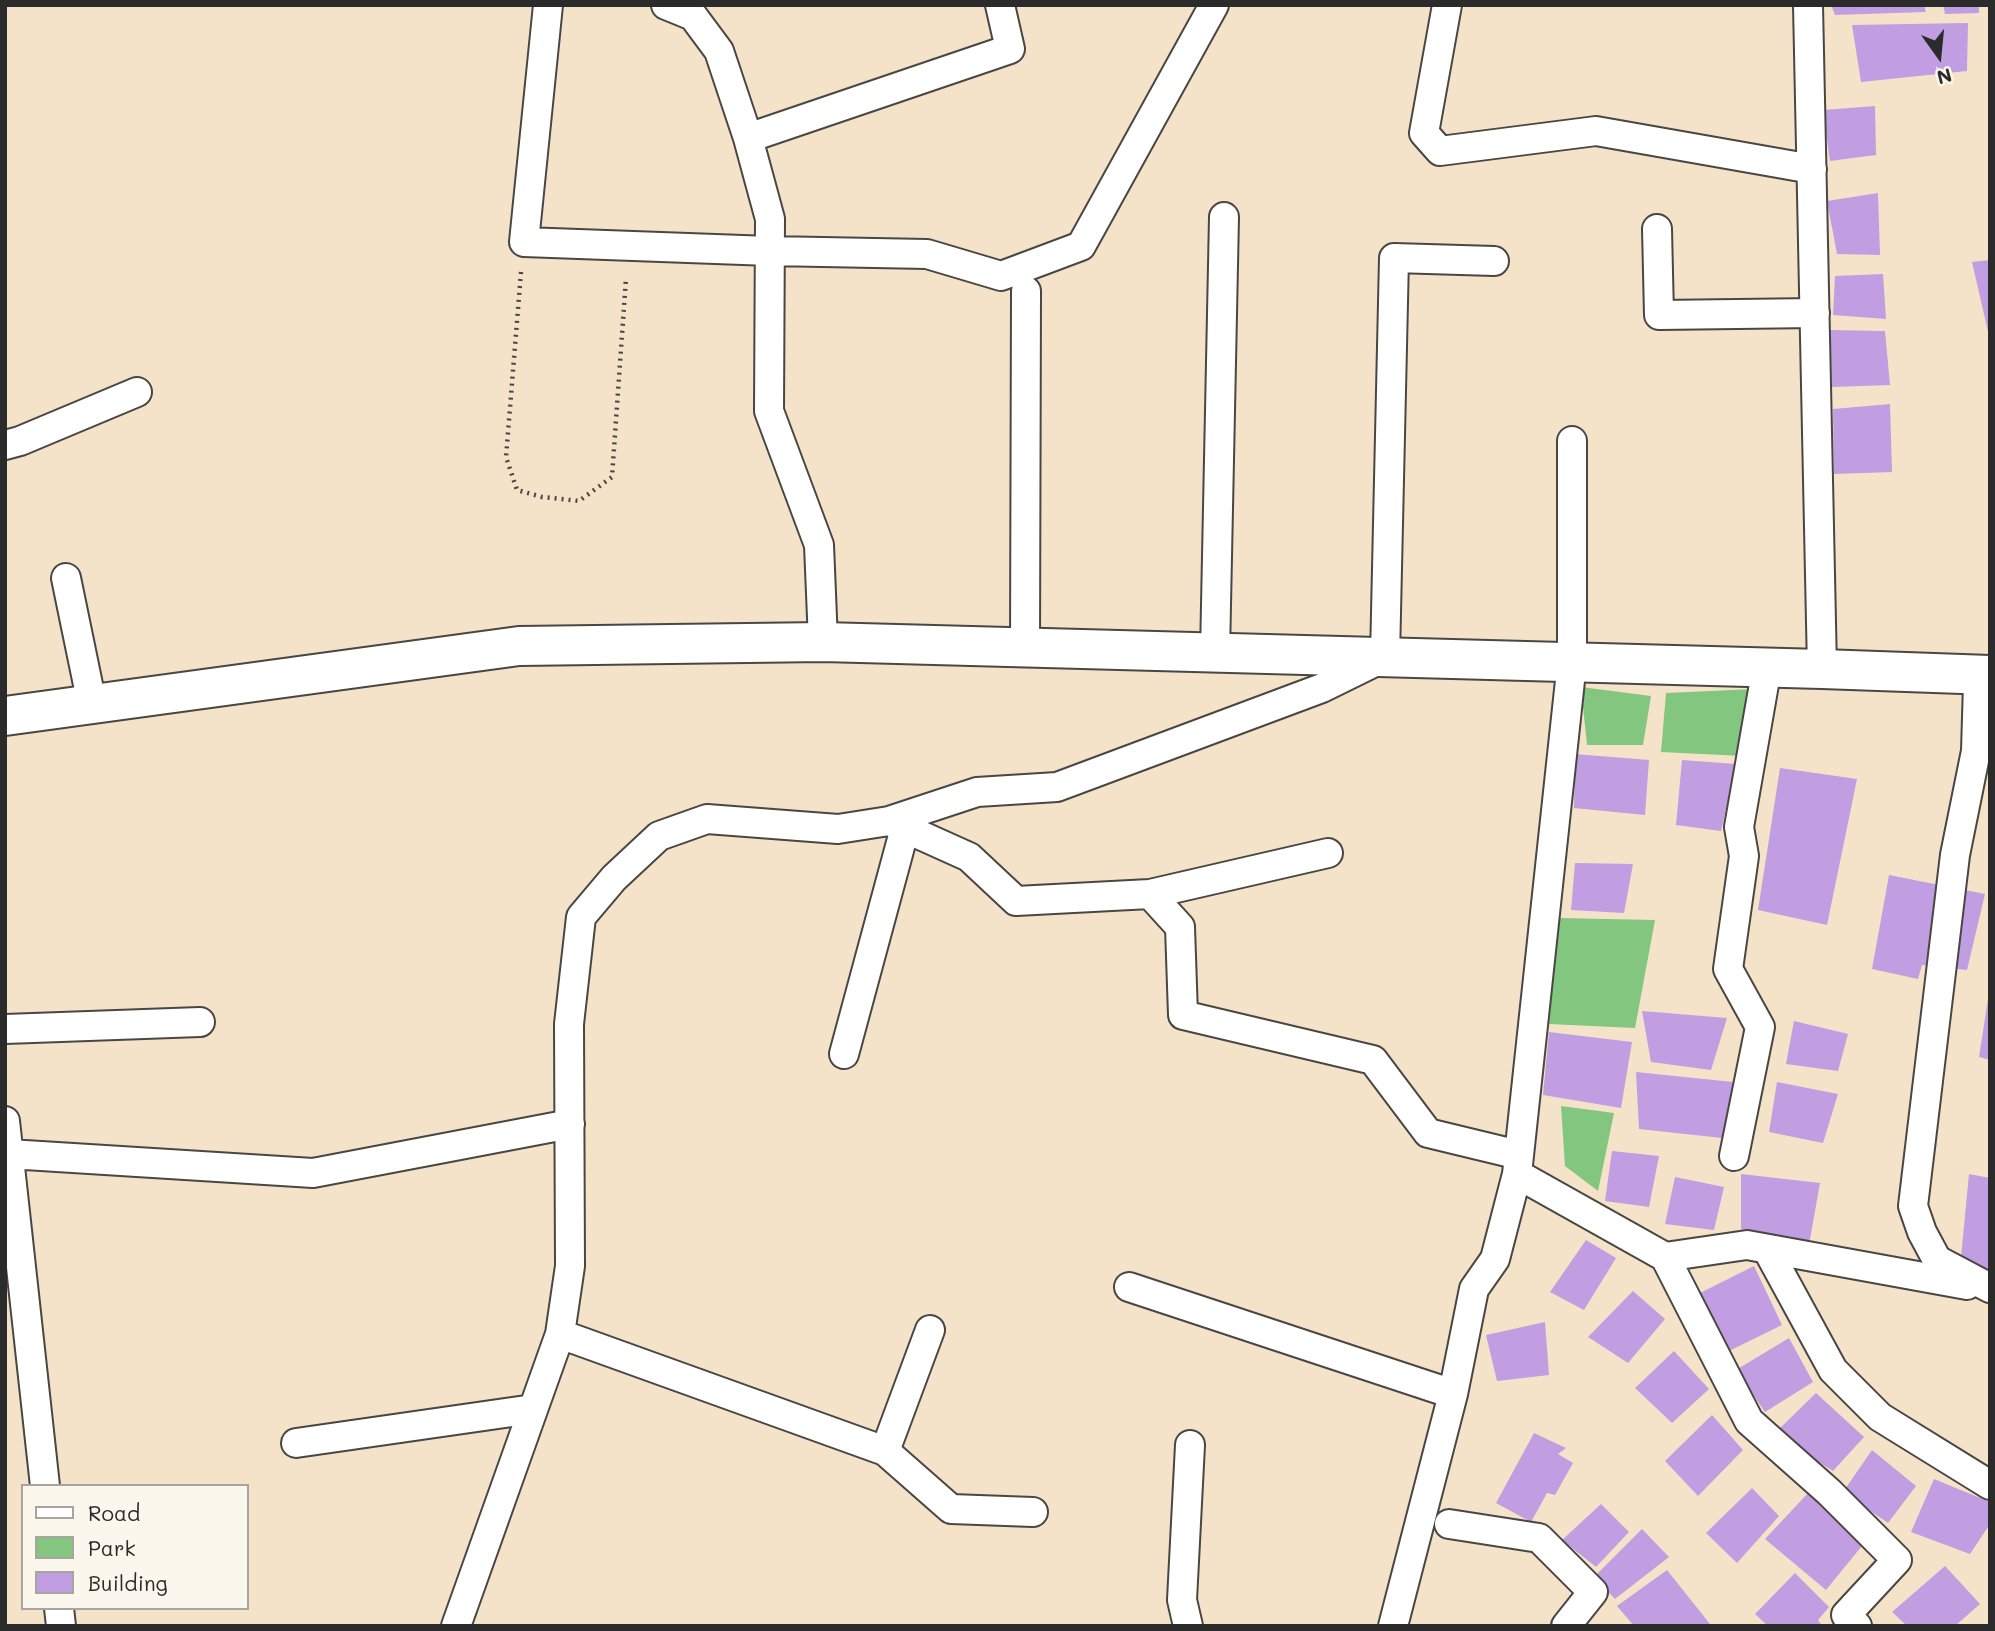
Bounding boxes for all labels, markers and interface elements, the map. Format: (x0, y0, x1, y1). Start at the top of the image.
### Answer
north arrow (1904, 21, 1974, 91)
text: N (1934, 63, 1955, 91)
legend (21, 1484, 248, 1610)
text: Road (88, 1499, 140, 1526)
text: Park (88, 1534, 136, 1561)
text: Building (88, 1569, 168, 1596)

